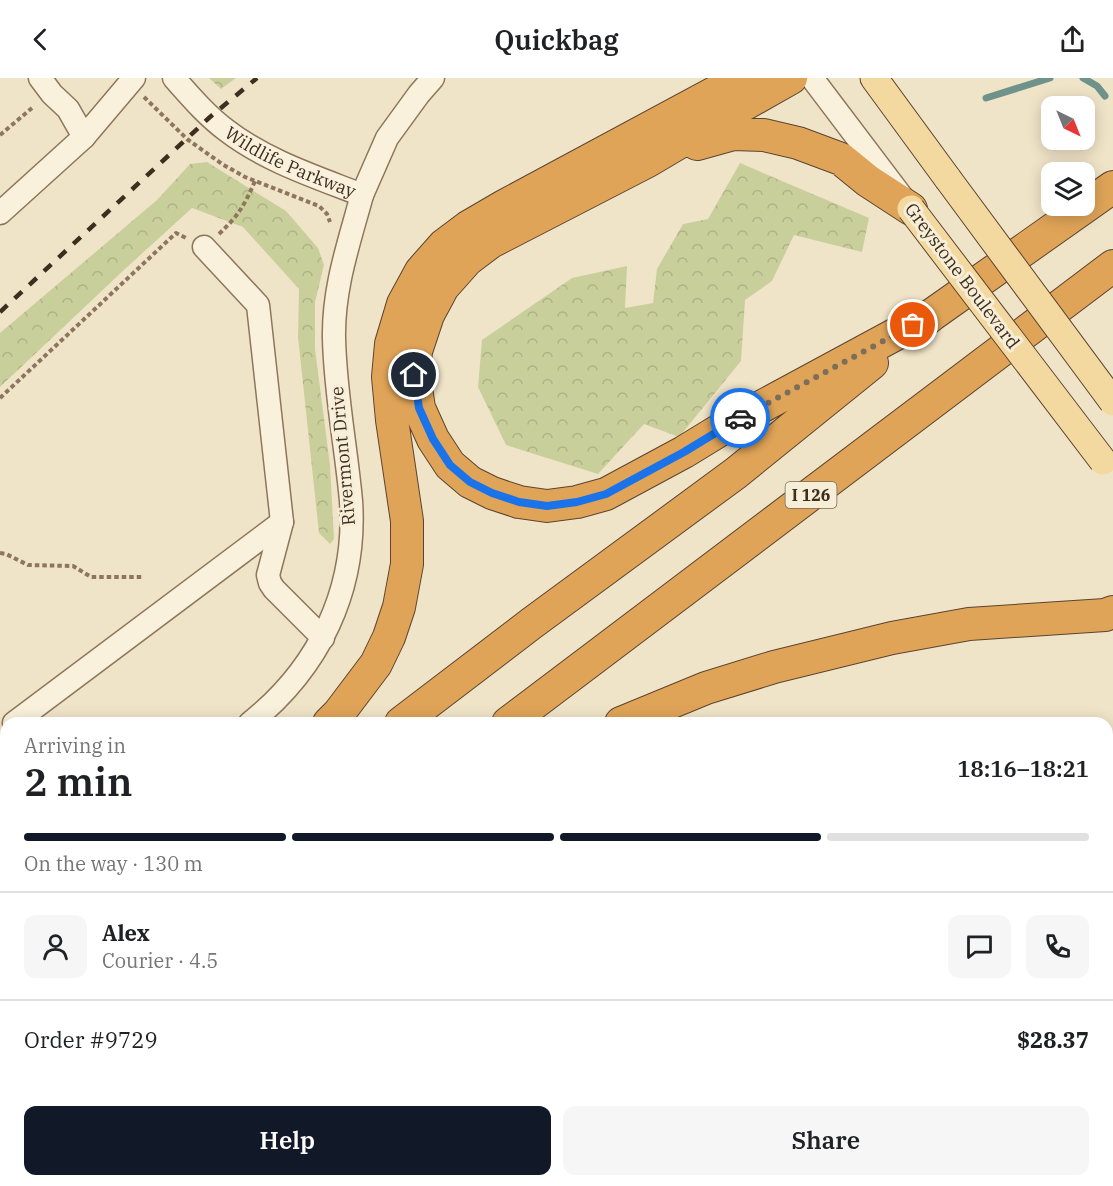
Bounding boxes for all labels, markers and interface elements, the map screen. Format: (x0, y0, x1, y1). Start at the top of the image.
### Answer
text: Quickbag (494, 22, 619, 57)
icon: back (24, 23, 57, 56)
icon: share (1056, 23, 1089, 56)
north arrow (1041, 96, 1095, 150)
map controls (1041, 96, 1095, 216)
street label: Wildlife Parkway (220, 121, 360, 203)
button: layers (1041, 162, 1095, 216)
street label: Greystone Boulevard (900, 198, 1025, 353)
pin (887, 299, 938, 350)
icon: bag (896, 308, 929, 341)
pin (388, 349, 439, 400)
icon: home (397, 358, 430, 391)
street label: Rivermont Drive (325, 386, 360, 527)
courier (710, 388, 770, 448)
icon: car (724, 402, 757, 435)
road number: I 126 (786, 482, 836, 508)
text: Arriving in (24, 732, 126, 759)
text: 18:16–18:21 (957, 754, 1089, 783)
text: 2 min (24, 756, 132, 807)
text: On the way · 130 m (24, 850, 203, 877)
button: person (24, 915, 87, 978)
button: chat (948, 915, 1011, 978)
button: phone (1026, 915, 1089, 978)
text: Alex (102, 918, 150, 947)
text: Courier · 4.5 (102, 947, 218, 974)
text: Order #9729 (24, 1025, 158, 1054)
text: $28.37 (1017, 1025, 1089, 1054)
button: Help (24, 1106, 551, 1175)
button: Share (563, 1106, 1089, 1175)

